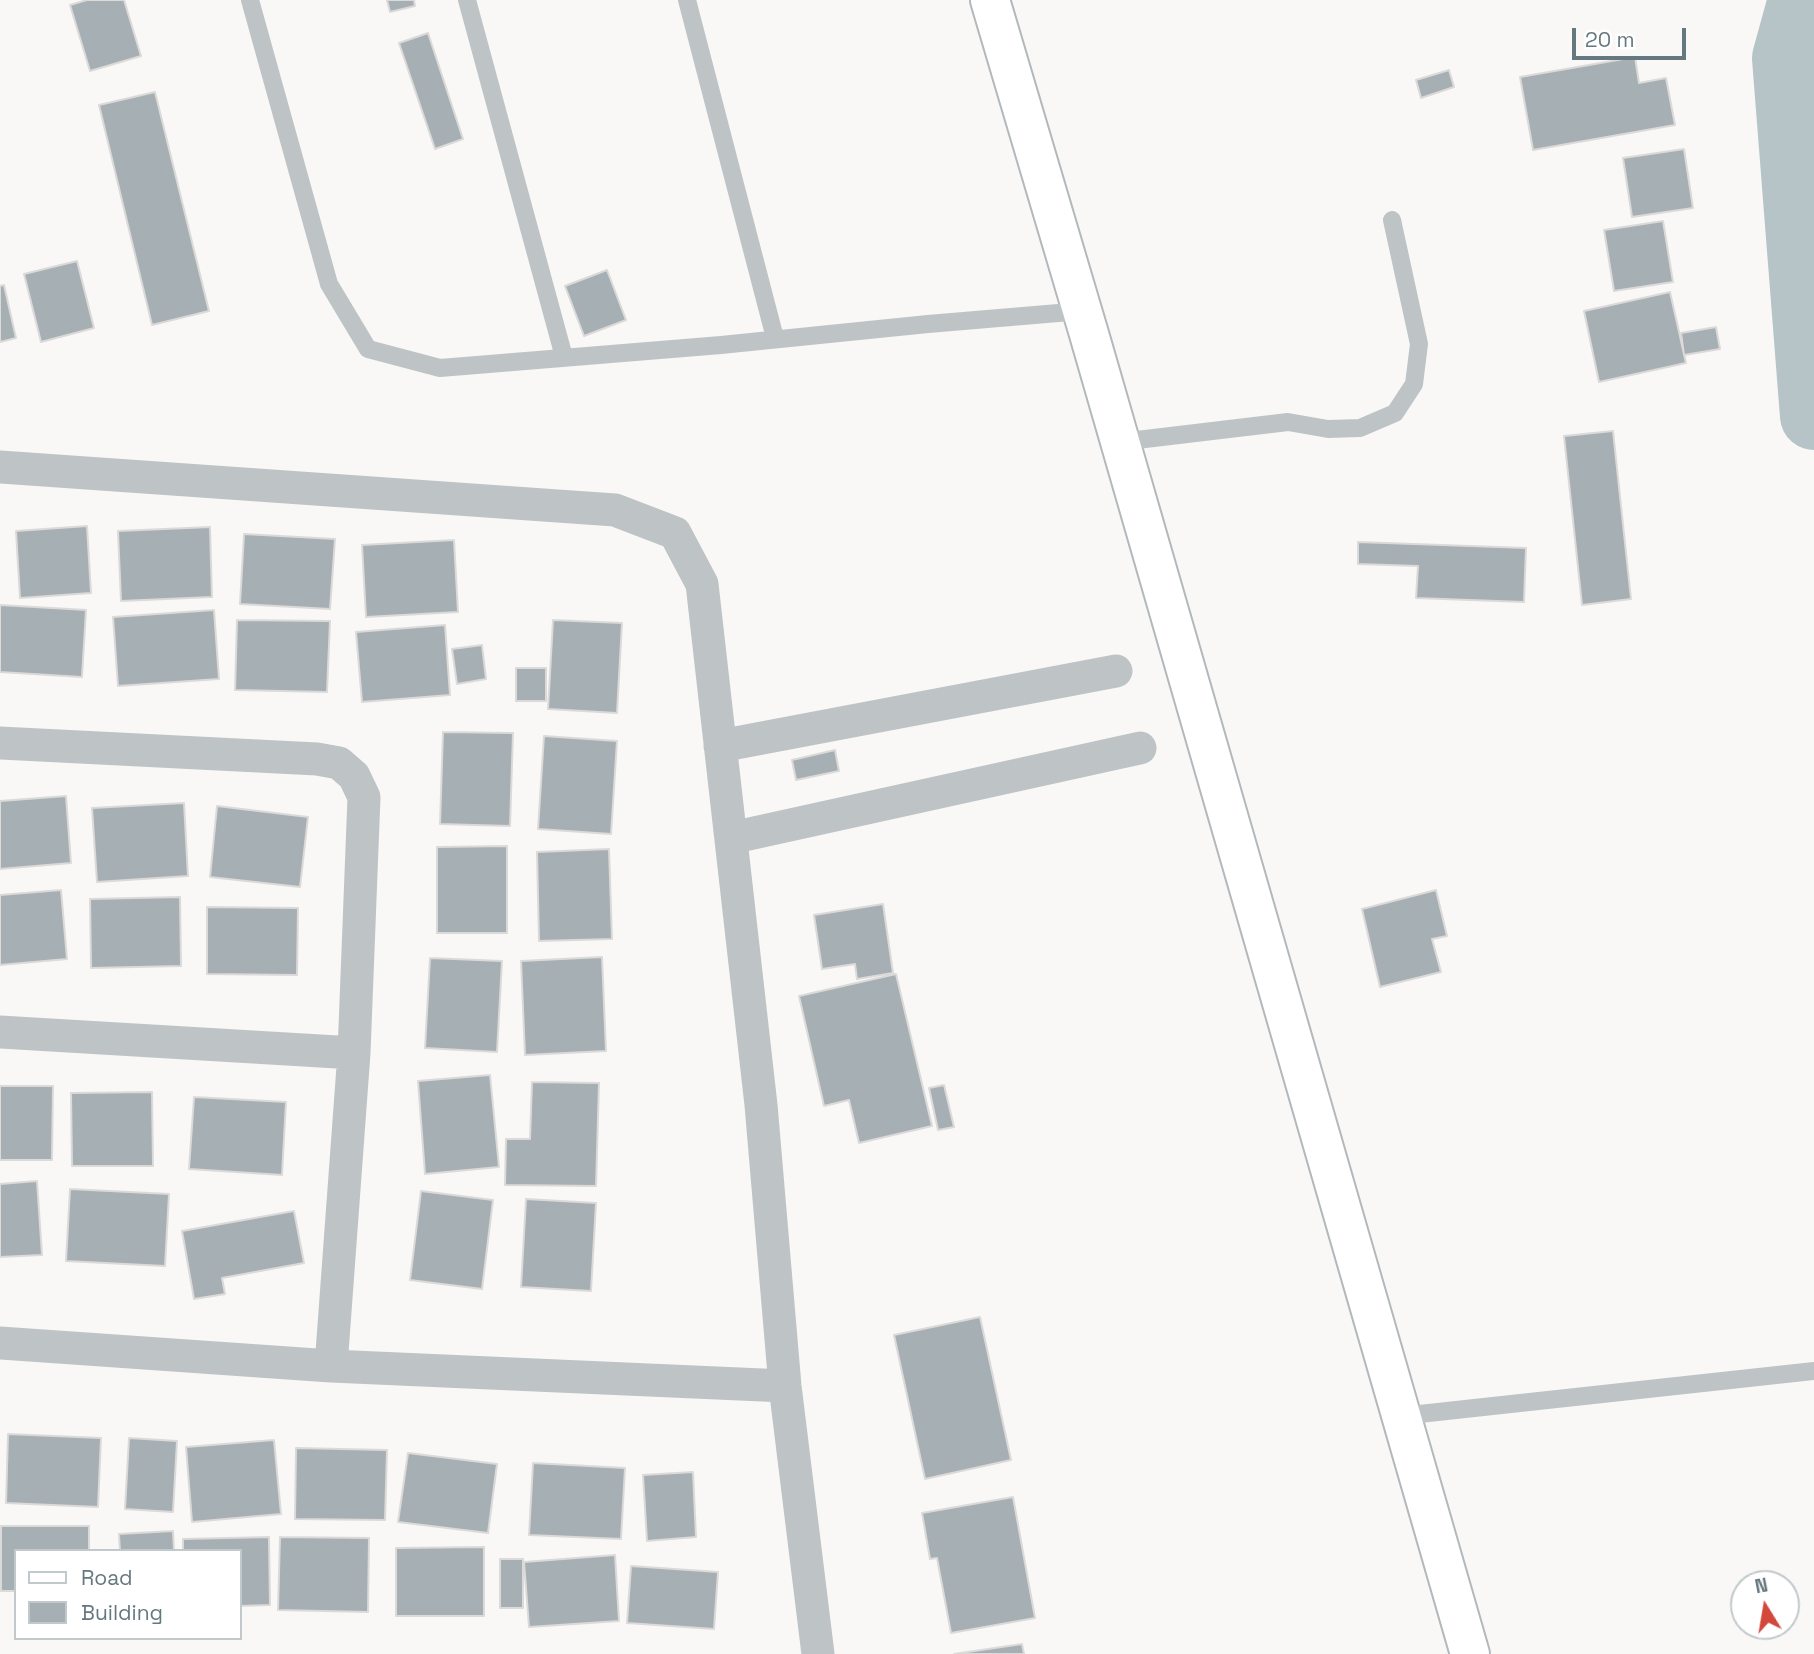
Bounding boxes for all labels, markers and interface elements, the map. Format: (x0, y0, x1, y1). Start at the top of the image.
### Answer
scale bar (1576, 14, 1690, 58)
text: 20 m (1585, 26, 1635, 53)
legend (14, 1549, 242, 1640)
text: Road (81, 1564, 133, 1591)
north arrow (1730, 1570, 1800, 1640)
text: N (1753, 1572, 1770, 1599)
text: Building (81, 1599, 163, 1626)

